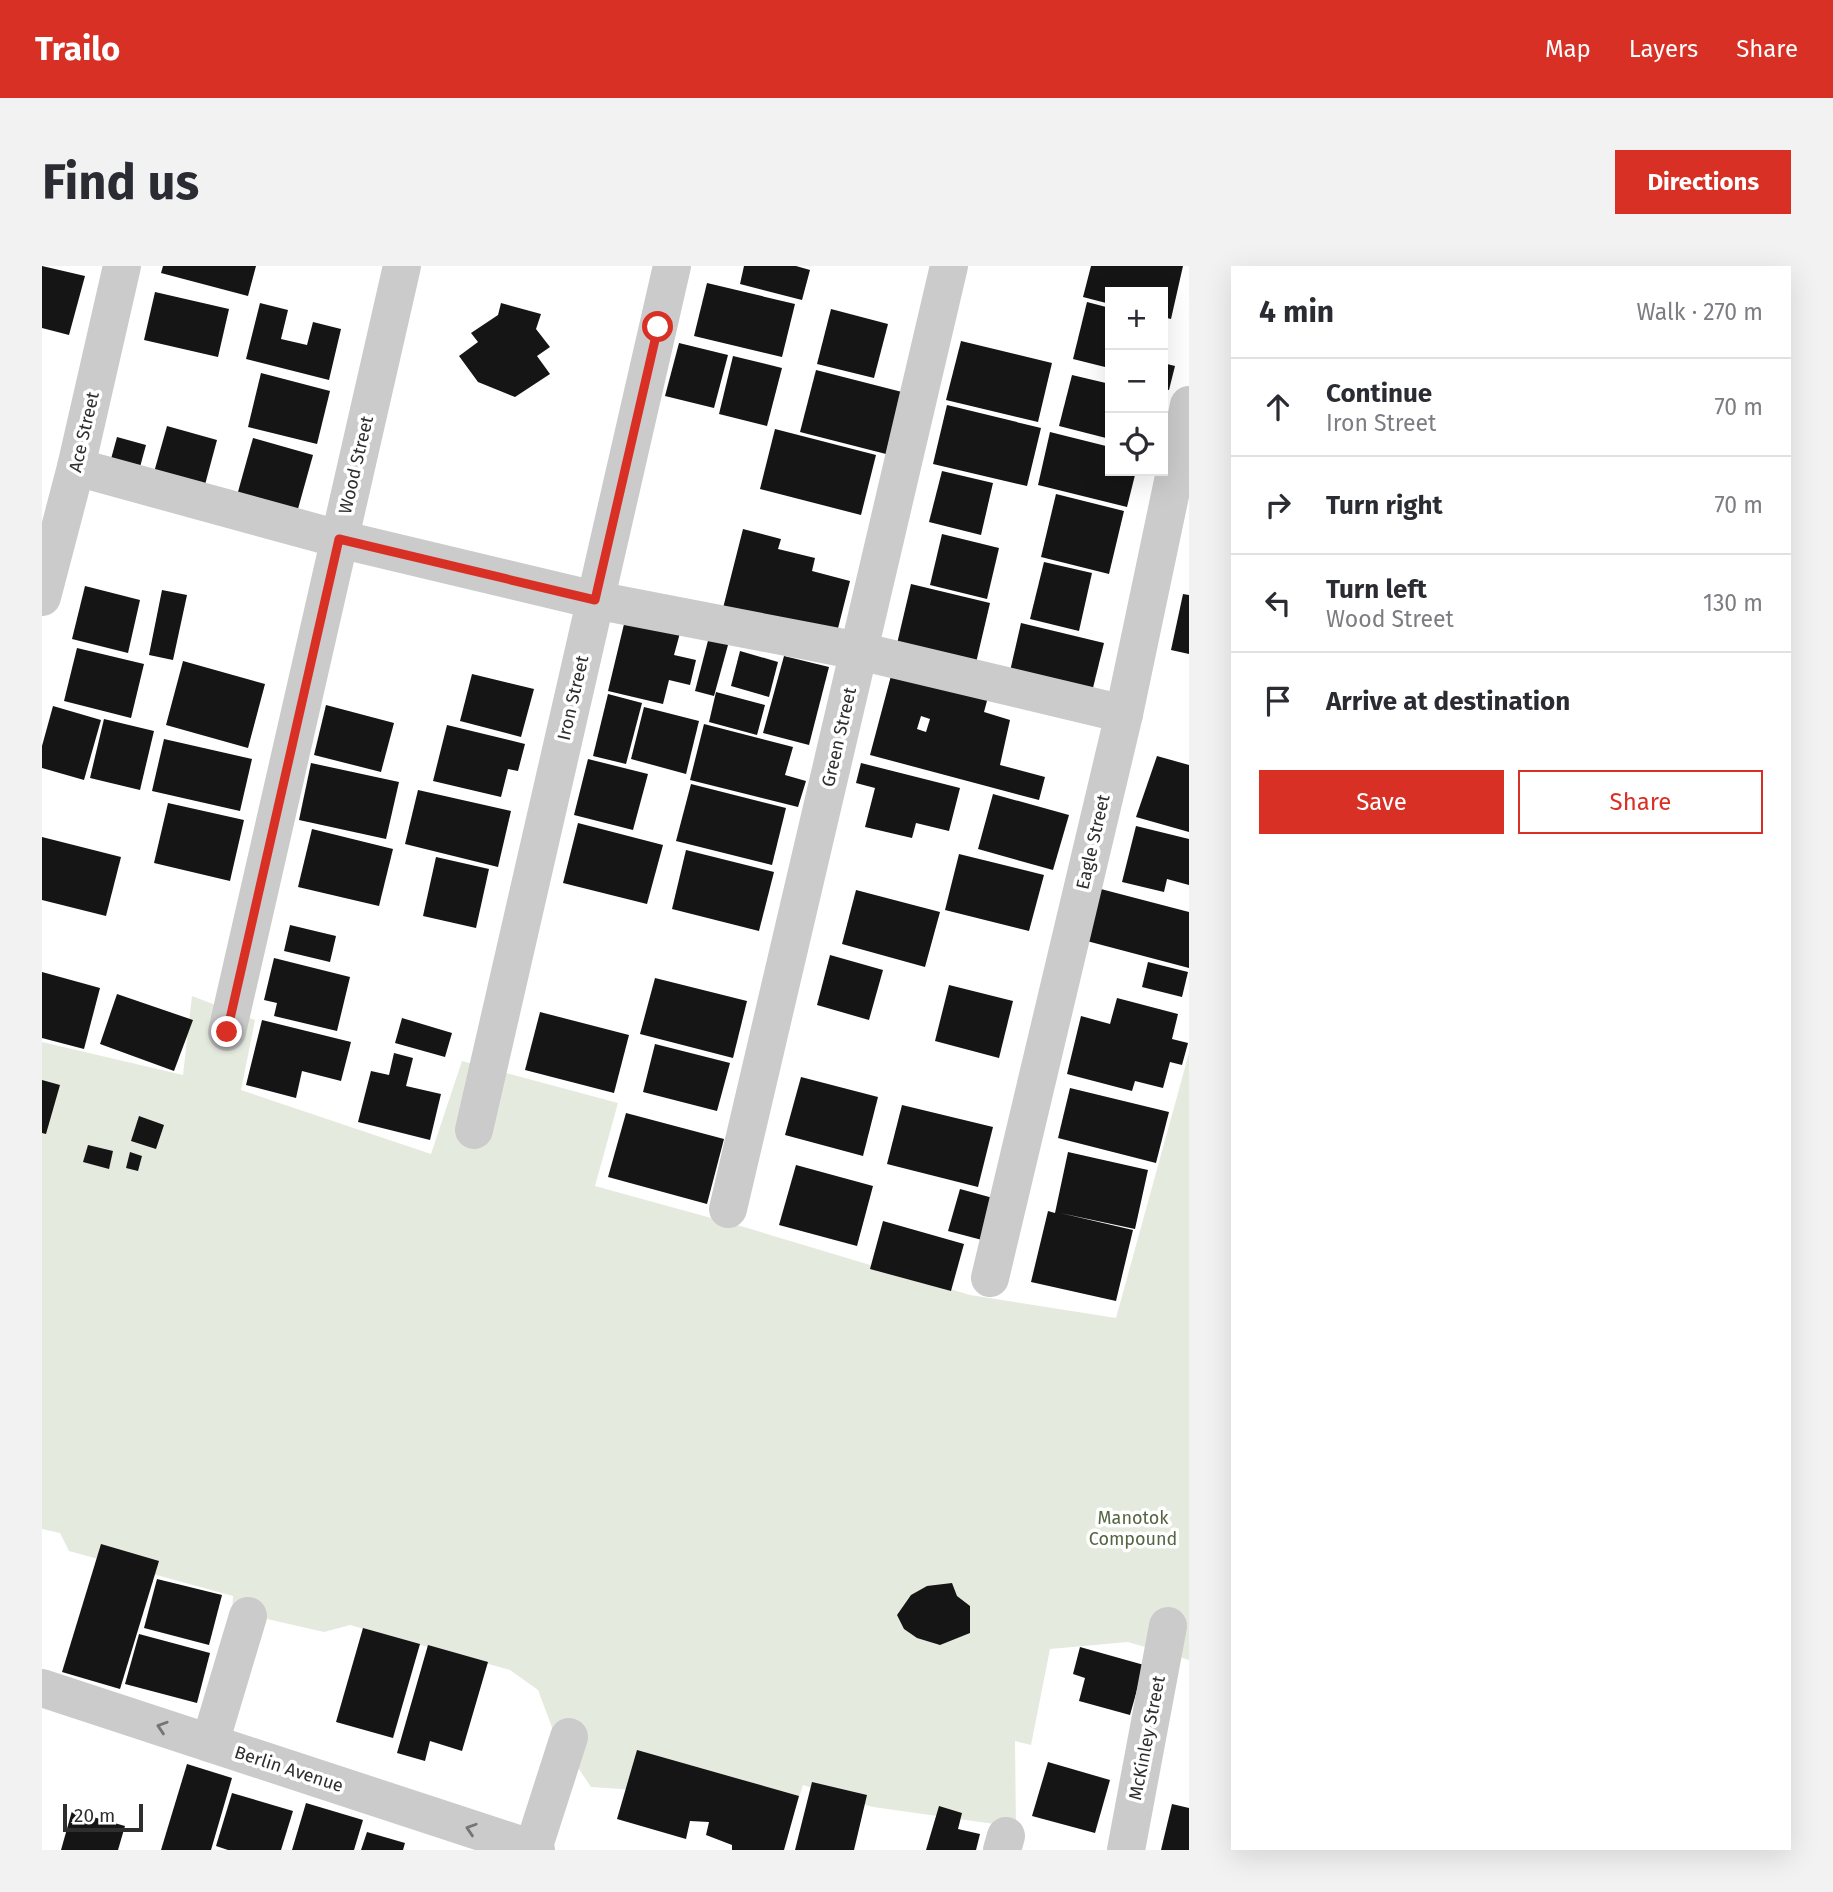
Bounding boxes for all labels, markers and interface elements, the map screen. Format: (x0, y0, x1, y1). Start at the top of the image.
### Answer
text: Trailo (35, 29, 120, 69)
text: Map (1545, 35, 1591, 63)
text: Layers (1629, 35, 1698, 63)
text: Share (1736, 35, 1798, 63)
button: Directions (1615, 150, 1791, 214)
text: Find us (42, 153, 199, 212)
map controls (1105, 287, 1168, 476)
button: + (1105, 287, 1168, 350)
text: 4 min (1259, 294, 1334, 330)
text: Walk · 270 m (1636, 298, 1763, 326)
route start (642, 311, 673, 342)
button: − (1105, 350, 1168, 413)
text: Continue (1326, 378, 1432, 409)
icon: ahead (1259, 388, 1297, 426)
street label: Ace Street (64, 389, 104, 474)
text: 70 m (1714, 393, 1763, 421)
text: Iron Street (1326, 409, 1436, 437)
street label: Wood Street (334, 413, 378, 516)
button: locate (1105, 413, 1168, 476)
icon: right (1259, 486, 1297, 524)
text: Turn right (1326, 490, 1443, 521)
text: 70 m (1714, 491, 1763, 519)
text: Turn left (1326, 574, 1427, 605)
icon: left (1259, 584, 1297, 622)
text: 130 m (1703, 589, 1763, 617)
text: Wood Street (1326, 605, 1454, 633)
street label: Iron Street (553, 653, 594, 743)
icon: arrive (1259, 682, 1297, 720)
street label: Green Street (817, 685, 861, 789)
text: Arrive at destination (1326, 686, 1570, 717)
button: Save (1259, 770, 1504, 834)
button: Share (1518, 770, 1763, 834)
street label: Eagle Street (1071, 792, 1115, 892)
route end (211, 1016, 242, 1047)
park label: Manotok Compound (1089, 1507, 1177, 1550)
street label: McKinley Street (1124, 1673, 1170, 1802)
one-way arrow (156, 1721, 168, 1735)
street label: Berlin Avenue (232, 1741, 346, 1797)
scale bar (63, 1801, 144, 1833)
text: 20 m (74, 1804, 115, 1827)
one-way arrow (465, 1823, 477, 1837)

